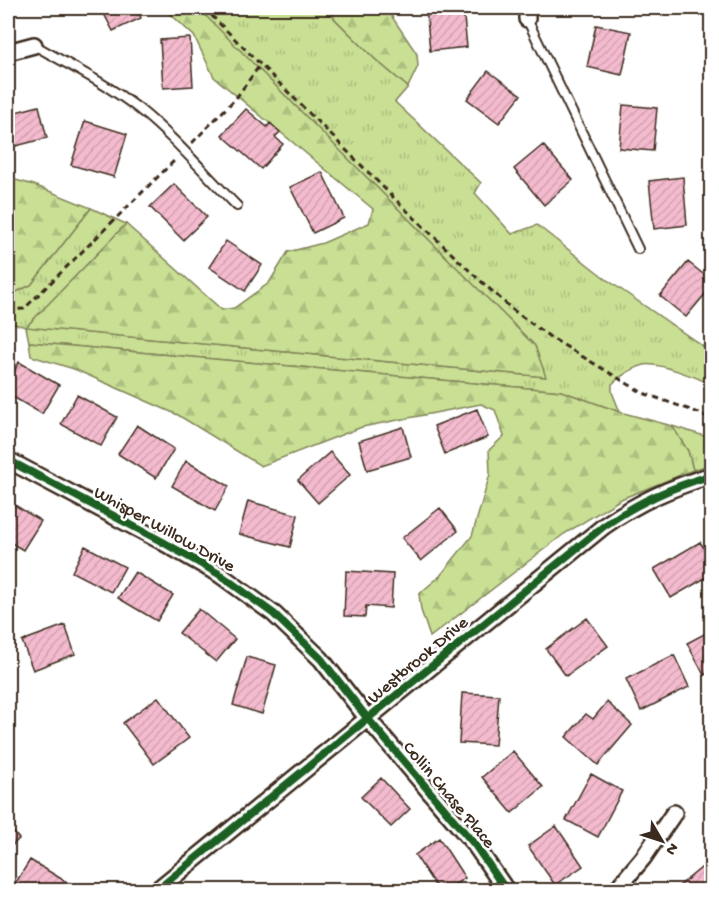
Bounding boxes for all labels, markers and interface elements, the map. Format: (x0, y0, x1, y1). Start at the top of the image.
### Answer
street label: Whisper Willow Drive (90, 483, 239, 578)
street label: Westbrook Drive (364, 612, 474, 709)
street label: Collin Chase Place (397, 738, 499, 854)
north arrow (632, 811, 692, 871)
text: N (660, 838, 682, 859)

